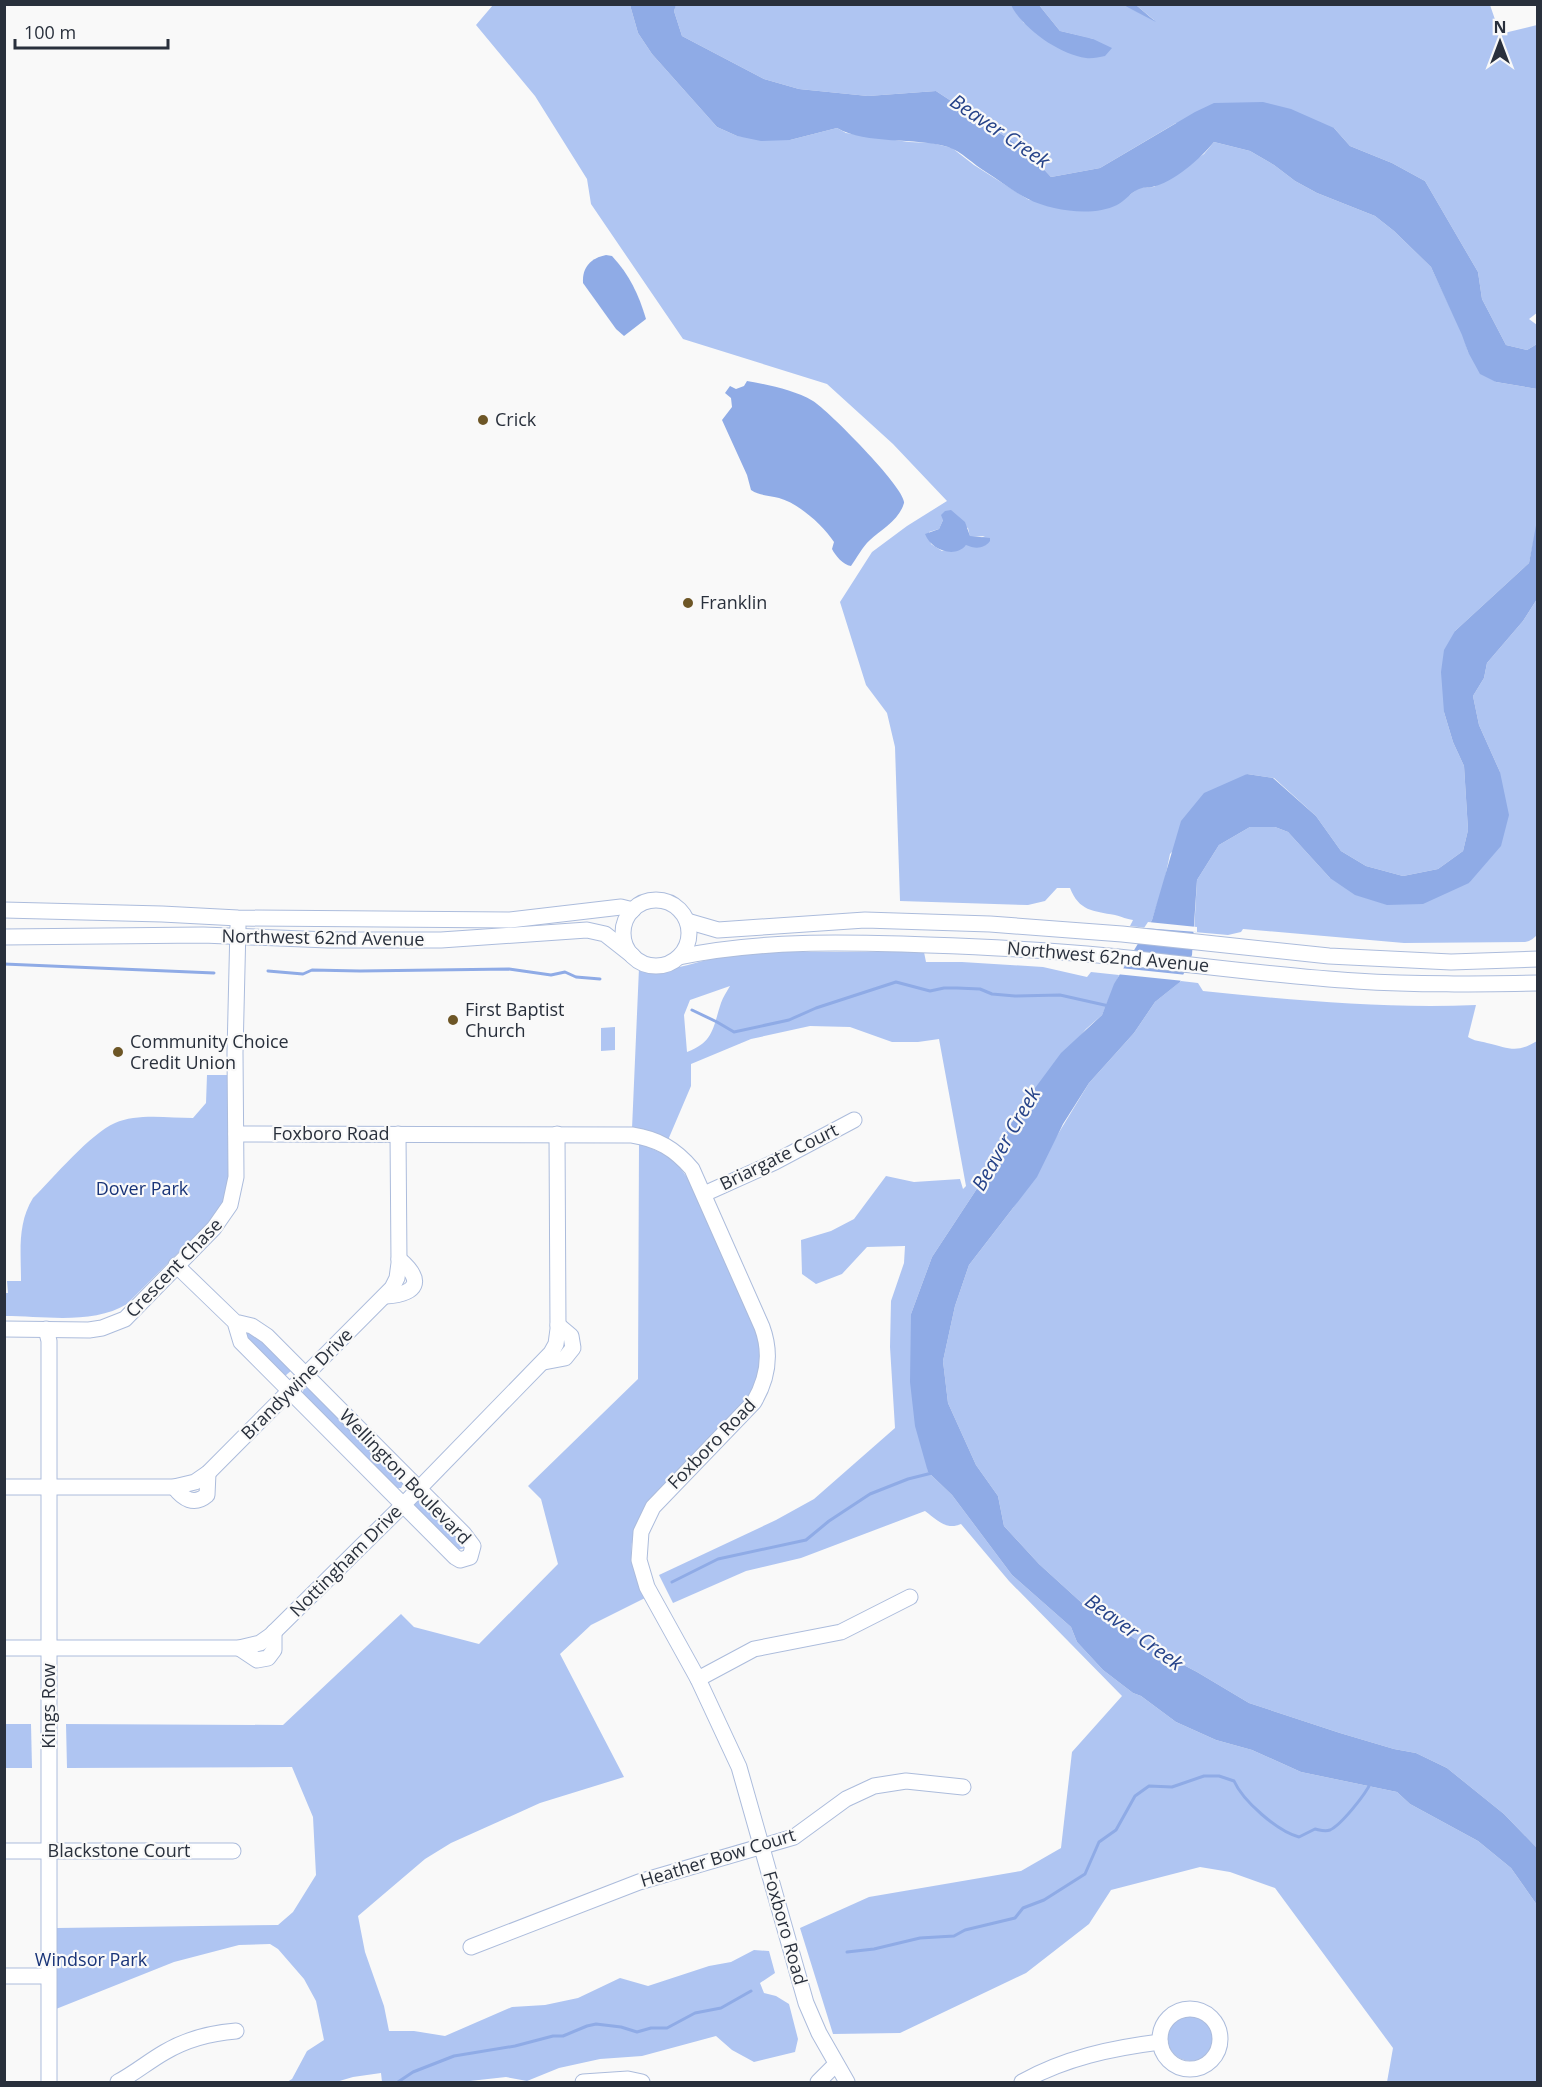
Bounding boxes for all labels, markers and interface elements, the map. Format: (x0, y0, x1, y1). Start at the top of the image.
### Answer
scale bar (15, 12, 168, 50)
north arrow (1470, 12, 1530, 72)
text: N (1493, 16, 1507, 38)
text: 100 m (24, 20, 76, 44)
water label: Beaver Creek (945, 87, 1056, 175)
place label: Crick (495, 407, 537, 431)
marker: Crick (476, 413, 490, 427)
place label: Franklin (700, 590, 767, 614)
marker: Franklin (681, 596, 695, 610)
street label: Northwest 62nd Avenue (221, 923, 425, 951)
street label: Northwest 62nd Avenue (1006, 935, 1210, 977)
place label: First Baptist Church (465, 997, 564, 1042)
marker: First Baptist Church (446, 1013, 460, 1027)
place label: Community Choice Credit Union (130, 1029, 289, 1074)
marker: Community Choice Credit Union (111, 1045, 125, 1059)
water label: Beaver Creek (965, 1081, 1047, 1195)
street label: Briargate Court (715, 1117, 842, 1195)
street label: Foxboro Road (272, 1121, 390, 1145)
park label: Dover Park (96, 1176, 189, 1200)
street label: Crescent Chase (120, 1212, 227, 1322)
street label: Brandywine Drive (235, 1322, 357, 1444)
street label: Foxboro Road (662, 1393, 761, 1494)
street label: Wellington Boulevard (335, 1403, 477, 1549)
street label: Nottingham Drive (284, 1499, 406, 1621)
water label: Beaver Creek (1080, 1587, 1190, 1677)
street label: Kings Row (36, 1663, 60, 1749)
street label: Heather Bow Court (637, 1822, 798, 1892)
street label: Blackstone Court (48, 1838, 190, 1862)
street label: Foxboro Road (758, 1868, 814, 1987)
park label: Windsor Park (35, 1947, 148, 1971)

